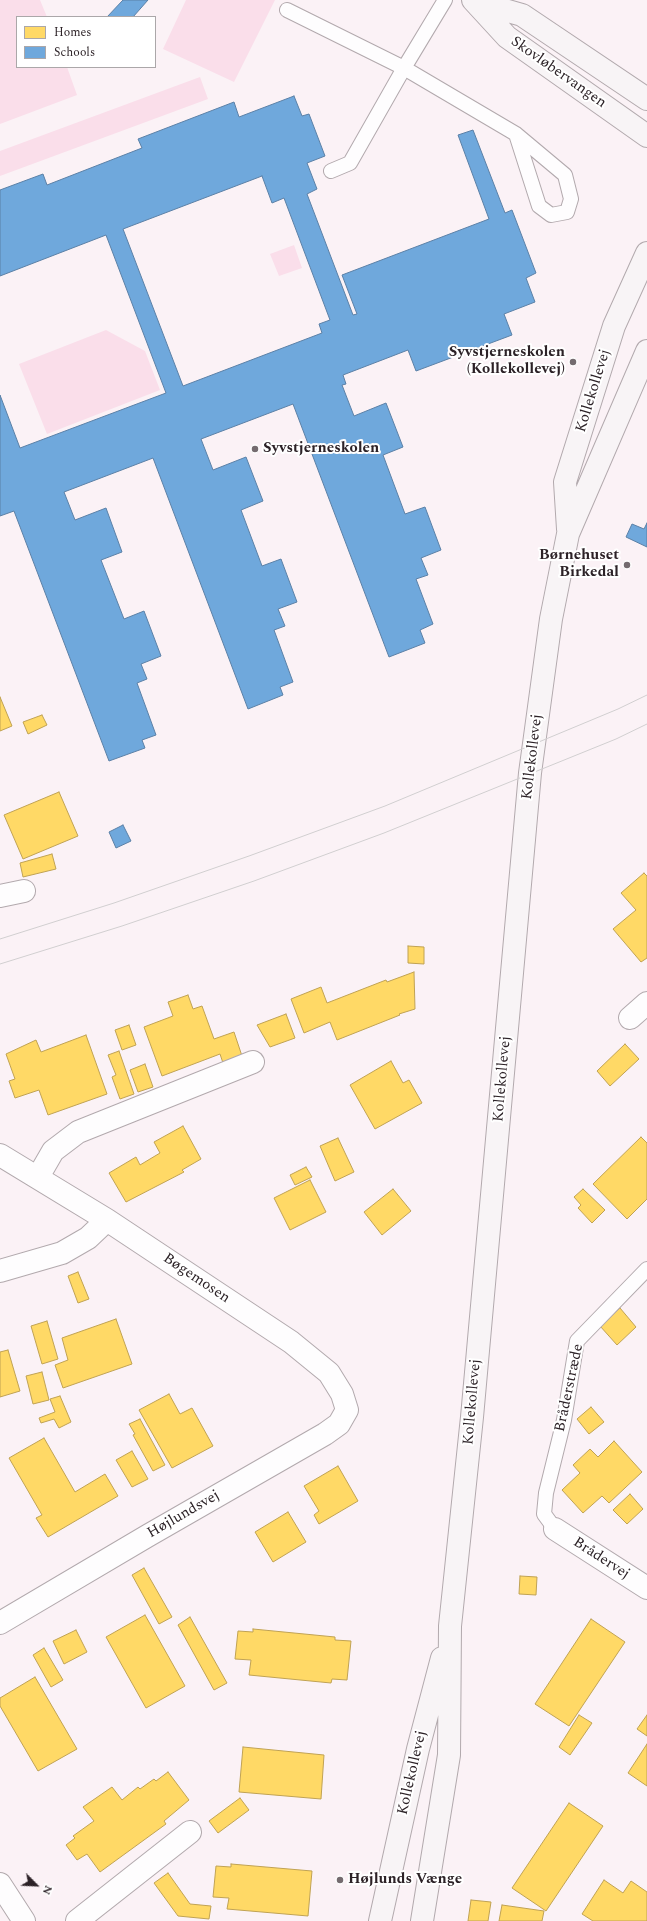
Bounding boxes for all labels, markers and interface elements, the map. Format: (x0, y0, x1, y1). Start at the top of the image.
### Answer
legend (16, 16, 156, 68)
text: Homes (54, 23, 92, 42)
street label: Skovløbervangen (507, 33, 609, 113)
text: Schools (54, 43, 95, 62)
place label: Syvstjerneskolen (Kollekollevej) (449, 344, 565, 379)
street label: Kollekollevej (573, 347, 615, 435)
marker: Syvstjerneskolen (Kollekollevej) (568, 357, 578, 367)
place label: Syvstjerneskolen (263, 440, 379, 458)
marker: Syvstjerneskolen (250, 444, 260, 454)
place label: Børnehuset Birkedal (539, 547, 619, 582)
marker: Børnehuset Birkedal (622, 560, 632, 570)
street label: Kollekollevej (519, 713, 547, 801)
street label: Kollekollevej (490, 1035, 516, 1123)
street label: Bøgemosen (159, 1250, 233, 1308)
street label: Bråderstræde (552, 1342, 588, 1434)
street label: Kollekollevej (460, 1358, 486, 1446)
street label: Højlundsvej (145, 1487, 223, 1543)
street label: Brådervej (569, 1534, 633, 1584)
street label: Kollekollevej (395, 1729, 431, 1817)
north arrow (16, 1865, 56, 1905)
place label: Højlunds Vænge (348, 1871, 462, 1889)
marker: Højlunds Vænge (335, 1875, 345, 1885)
text: N (38, 1883, 57, 1898)

